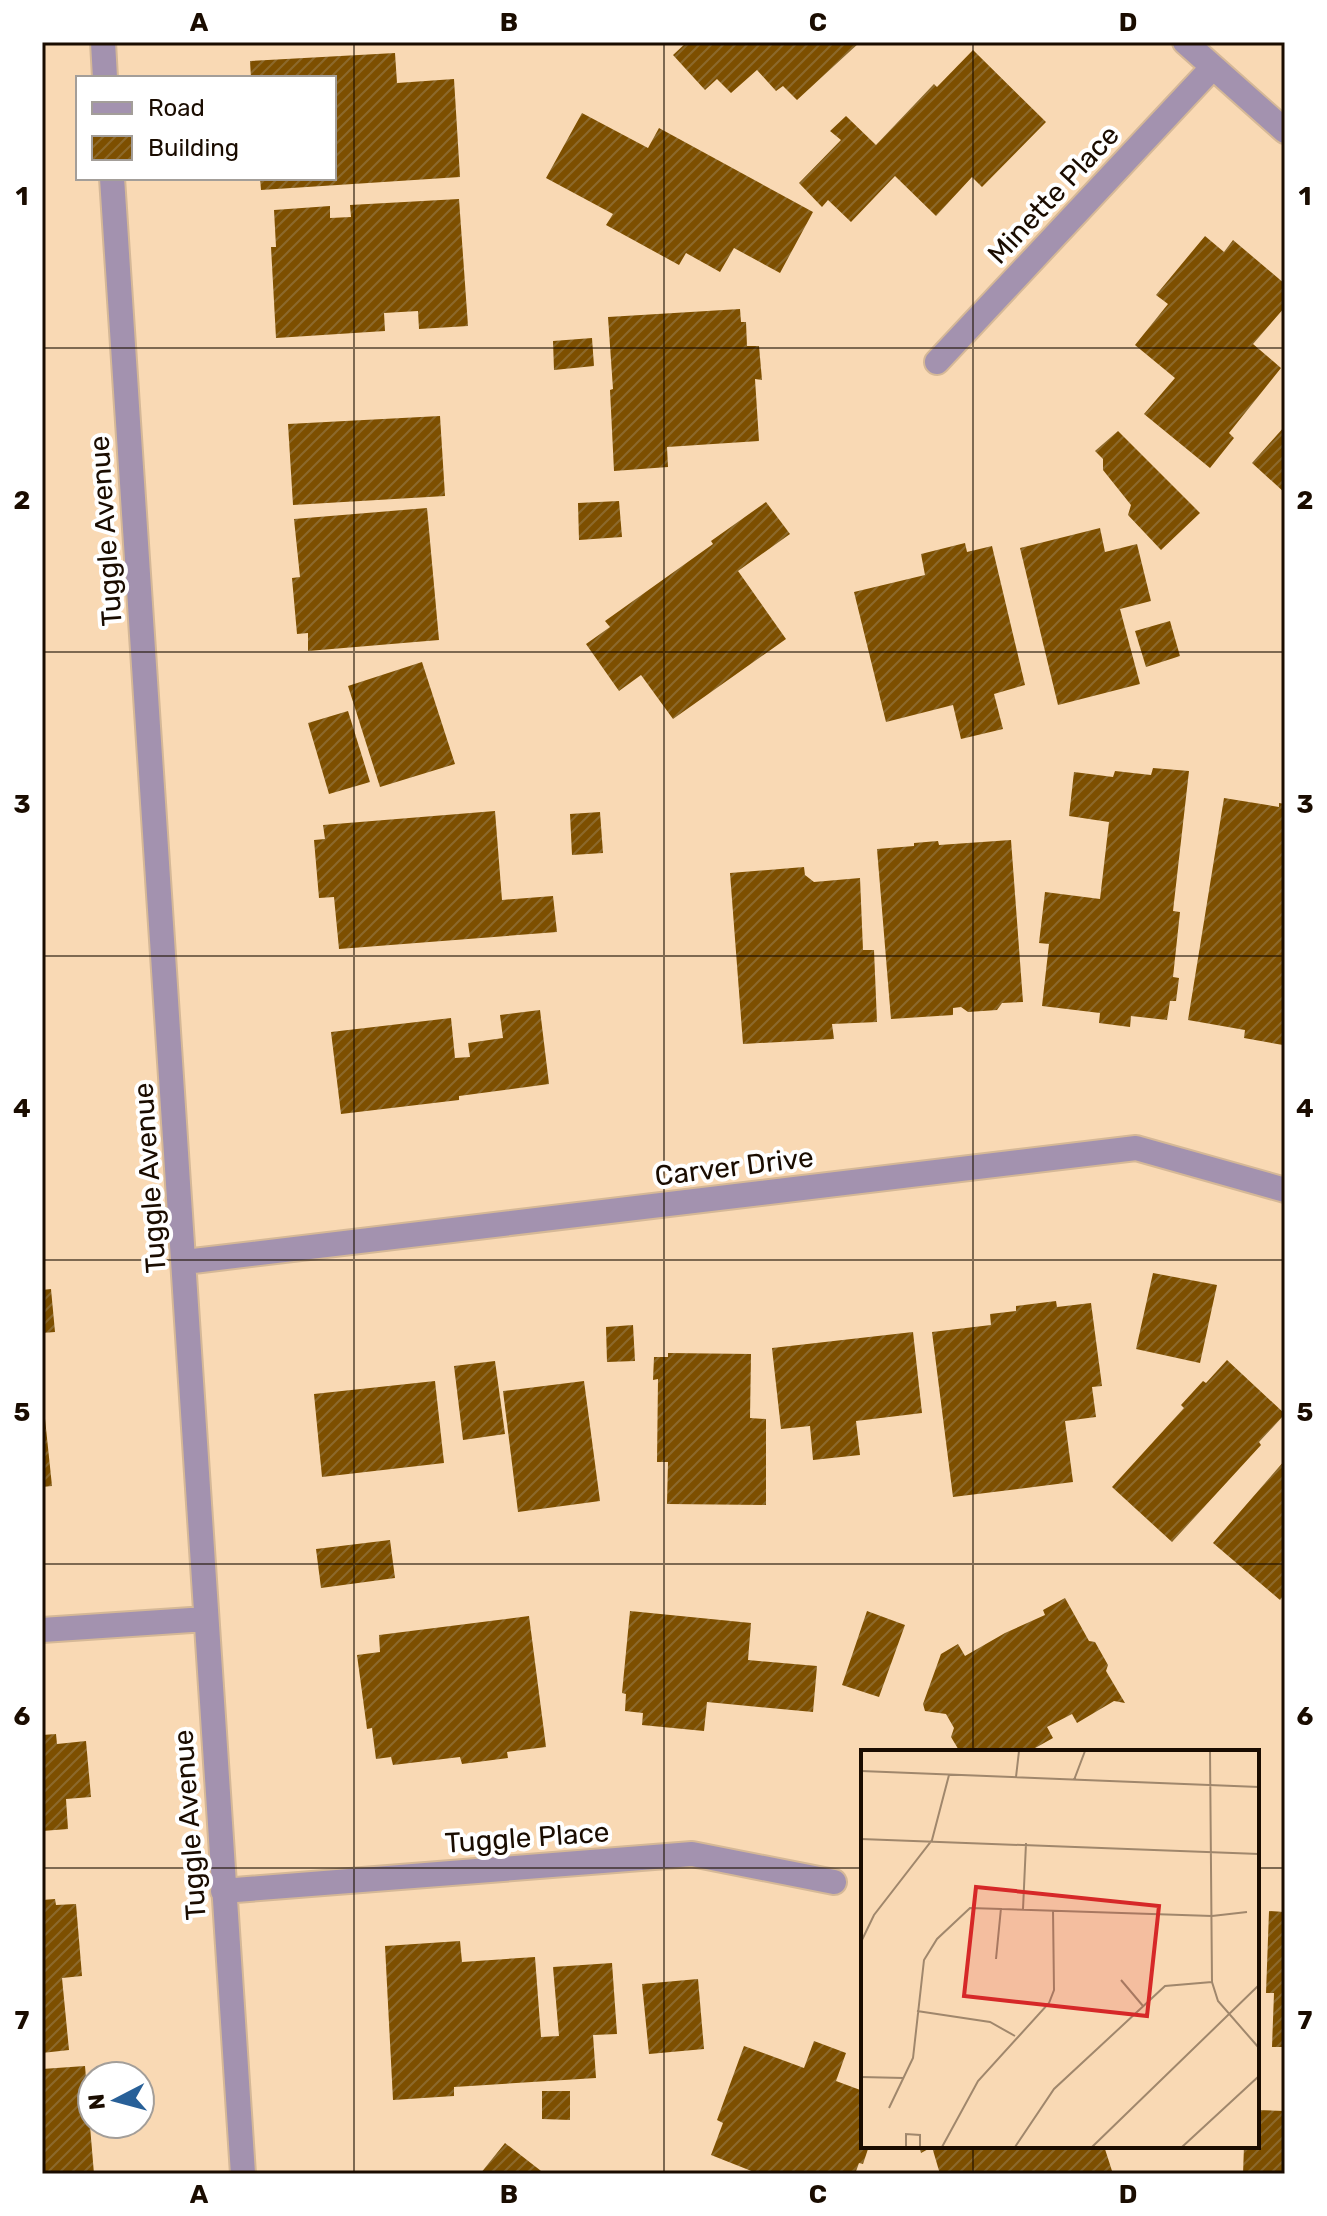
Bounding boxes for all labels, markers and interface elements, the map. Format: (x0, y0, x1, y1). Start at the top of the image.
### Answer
text: A (190, 7, 209, 38)
text: B (500, 7, 518, 38)
text: C (809, 7, 827, 38)
text: D (1119, 7, 1137, 38)
legend (76, 76, 336, 180)
text: Road (148, 94, 205, 122)
street label: Minette Place (981, 118, 1126, 270)
text: Building (148, 134, 239, 162)
text: 1 (16, 181, 28, 212)
text: 1 (1299, 181, 1311, 212)
street label: Tuggle Avenue (82, 435, 129, 627)
text: 2 (14, 485, 30, 516)
text: 2 (1297, 485, 1313, 516)
text: 3 (13, 789, 31, 820)
text: 3 (1296, 789, 1314, 820)
street label: Tuggle Avenue (126, 1082, 173, 1274)
text: 4 (13, 1093, 31, 1124)
text: 4 (1296, 1093, 1314, 1124)
street label: Carver Drive (653, 1140, 815, 1193)
text: 5 (14, 1397, 30, 1428)
text: 5 (1297, 1397, 1313, 1428)
text: 6 (14, 1701, 31, 1732)
text: 6 (1297, 1701, 1314, 1732)
street label: Tuggle Avenue (166, 1729, 213, 1921)
inset map (861, 1750, 1259, 2148)
street label: Tuggle Place (444, 1815, 610, 1860)
text: 7 (15, 2005, 30, 2036)
text: 7 (1298, 2005, 1313, 2036)
north arrow (76, 2060, 156, 2140)
text: N (82, 2093, 111, 2111)
text: A (190, 2179, 209, 2210)
text: B (500, 2179, 518, 2210)
text: C (809, 2179, 827, 2210)
text: D (1119, 2179, 1137, 2210)

